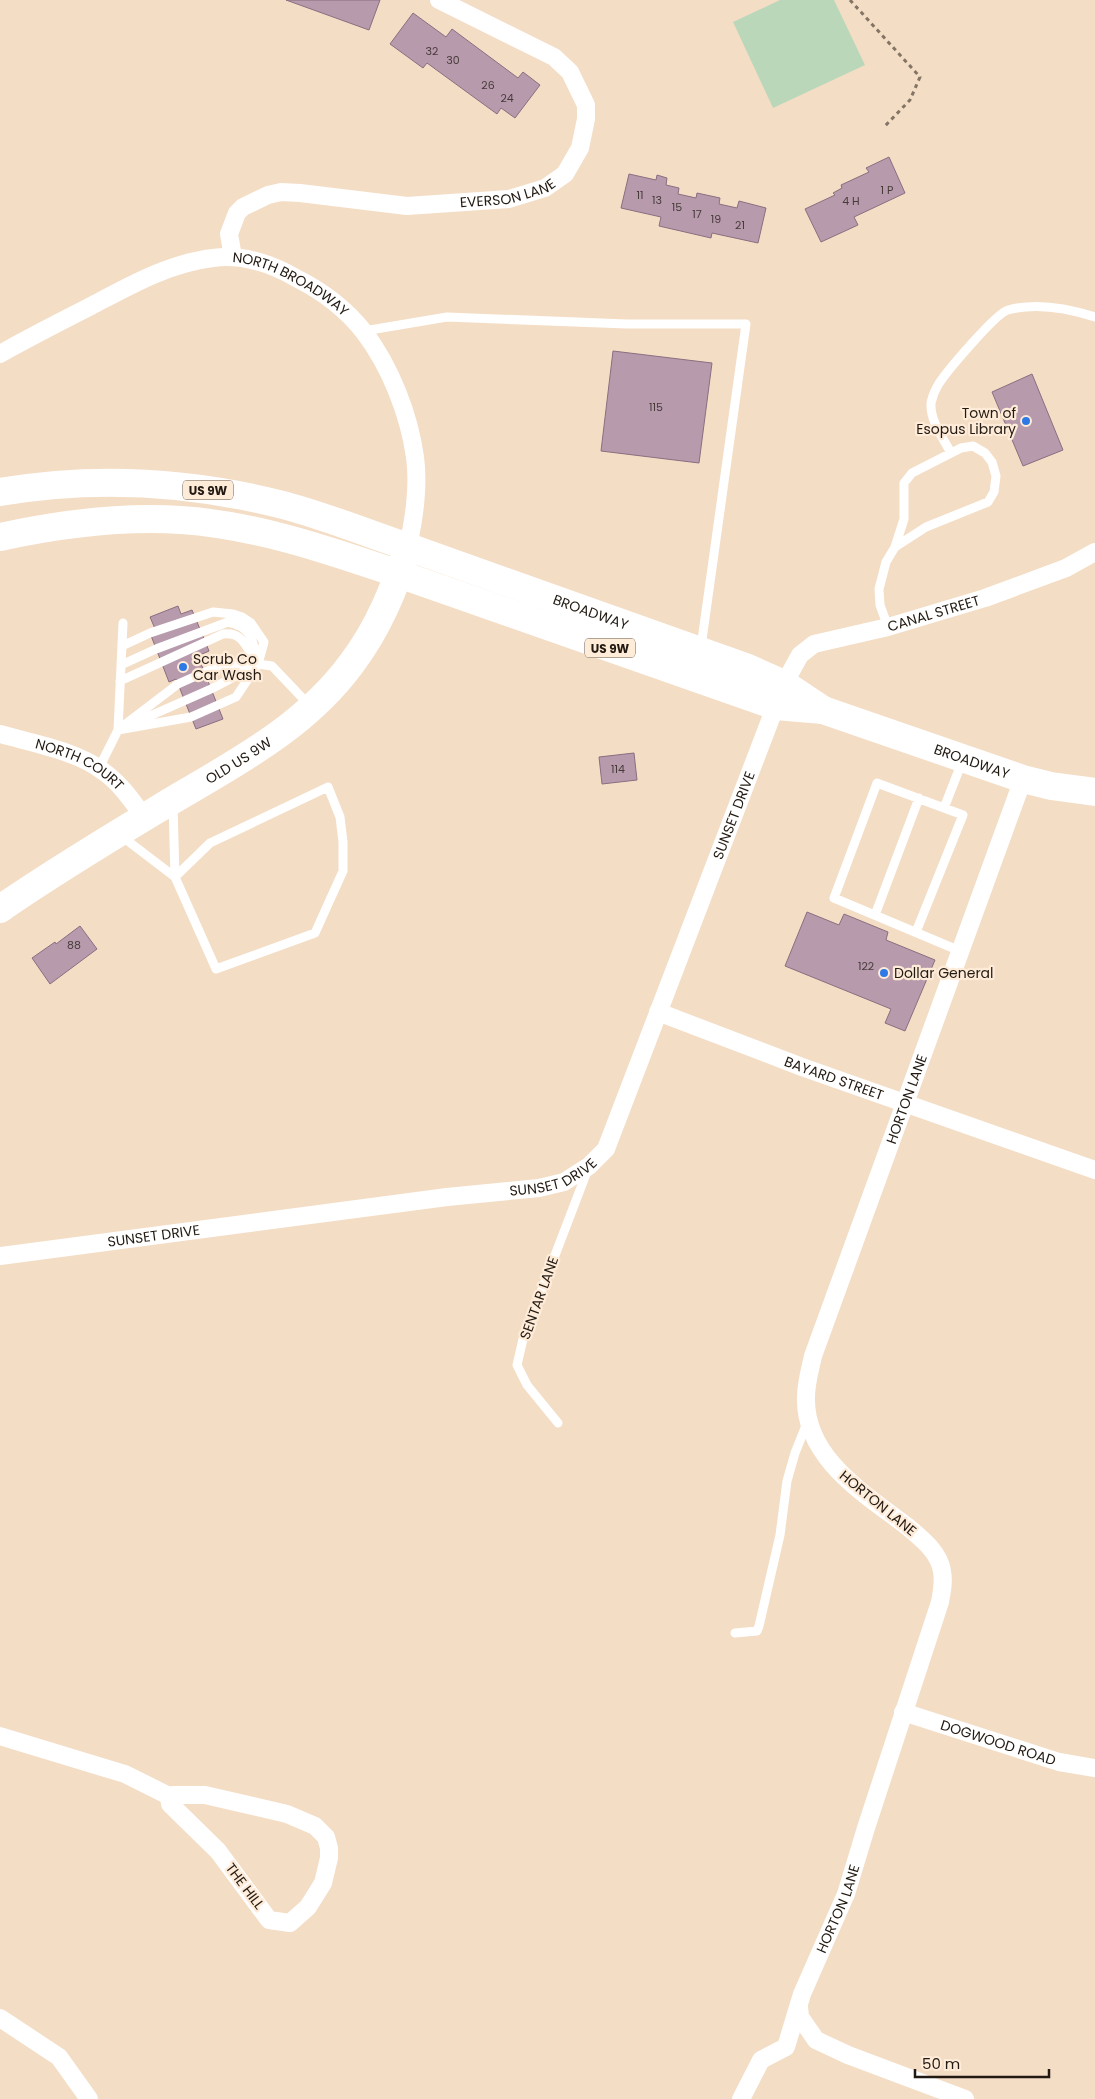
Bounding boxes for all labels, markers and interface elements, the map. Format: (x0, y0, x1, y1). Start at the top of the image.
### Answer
house number: 32 (426, 43, 438, 59)
house number: 30 (446, 52, 460, 68)
house number: 26 (481, 77, 495, 93)
house number: 24 (500, 90, 514, 106)
street label: EVERSON LANE (459, 174, 560, 212)
house number: 1 P (881, 182, 893, 198)
house number: 11 (636, 187, 644, 203)
house number: 13 (652, 192, 662, 208)
house number: 4 H (842, 193, 860, 209)
house number: 15 (672, 199, 682, 215)
house number: 17 (692, 206, 702, 222)
house number: 19 (711, 211, 721, 227)
house number: 21 (735, 217, 745, 233)
street label: NORTH BROADWAY (232, 247, 353, 320)
house number: 115 (649, 399, 663, 415)
place label: Town of Esopus Library (916, 403, 1016, 439)
marker: Town of Esopus Library (1020, 415, 1032, 427)
road number: US 9W (183, 480, 233, 500)
street label: BROADWAY (550, 589, 631, 635)
street label: CANAL STREET (885, 590, 983, 637)
road number: US 9W (585, 638, 635, 658)
place label: Scrub Co Car Wash (193, 649, 262, 685)
marker: Scrub Co Car Wash (177, 661, 189, 673)
street label: OLD US 9W (202, 732, 276, 789)
street label: NORTH COURT (33, 734, 129, 795)
street label: BROADWAY (931, 739, 1012, 784)
house number: 114 (611, 761, 625, 777)
street label: SUNSET DRIVE (708, 768, 760, 862)
house number: 88 (67, 937, 81, 953)
house number: 122 (858, 958, 874, 974)
place label: Dollar General (894, 963, 994, 983)
marker: Dollar General (878, 967, 890, 979)
street label: BAYARD STREET (781, 1051, 887, 1105)
street label: HORTON LANE (881, 1051, 932, 1147)
street label: SUNSET DRIVE (508, 1153, 602, 1201)
street label: SUNSET DRIVE (106, 1220, 201, 1252)
street label: SENTAR LANE (515, 1254, 563, 1342)
street label: HORTON LANE (835, 1466, 921, 1540)
street label: DOGWOOD ROAD (938, 1715, 1059, 1770)
street label: THE HILL (221, 1859, 269, 1913)
street label: HORTON LANE (811, 1862, 864, 1956)
scale bar (915, 2046, 1049, 2078)
text: 50 m (922, 2053, 960, 2074)

